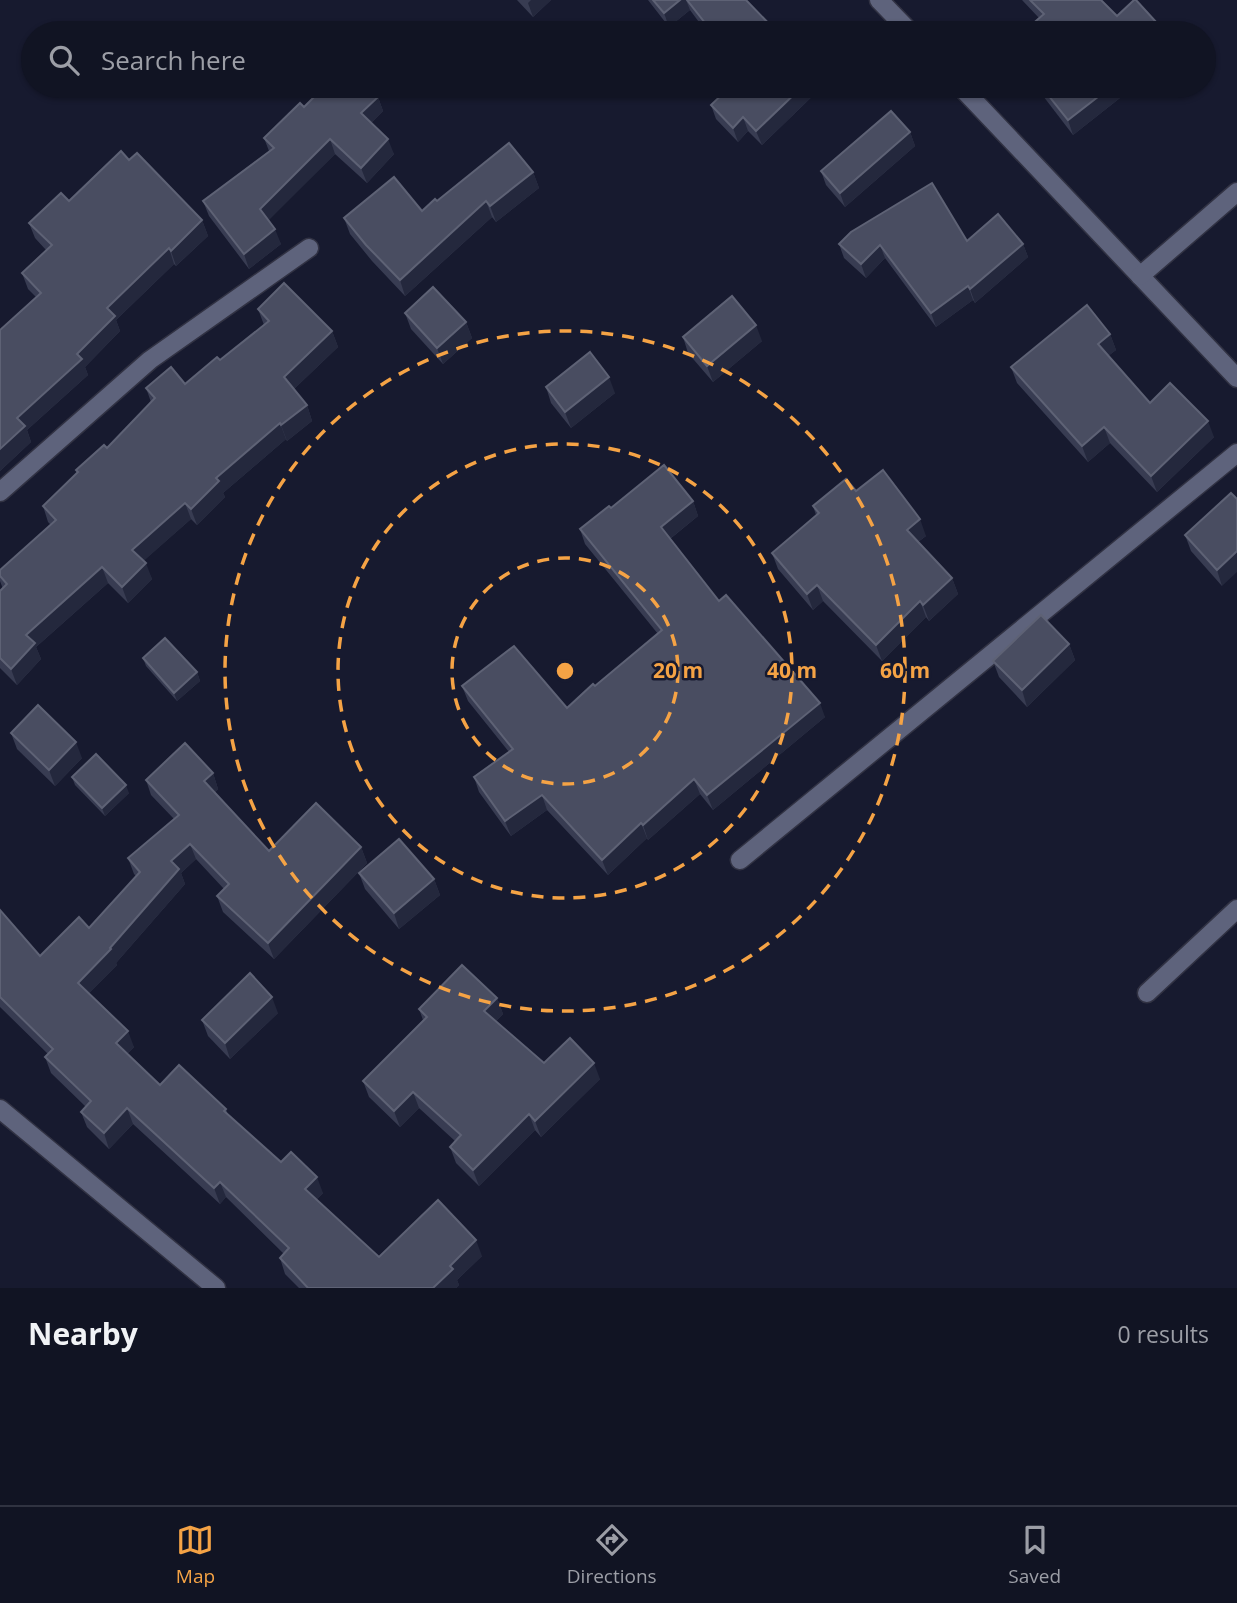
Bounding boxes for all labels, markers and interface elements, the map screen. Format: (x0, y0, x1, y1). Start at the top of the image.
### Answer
search box (21, 21, 1216, 98)
icon: search (45, 41, 83, 79)
text: Search here (101, 42, 246, 78)
text: 20 m (653, 656, 703, 684)
text: 40 m (767, 656, 817, 684)
text: 60 m (880, 656, 930, 684)
centre of rings (553, 659, 577, 683)
text: Nearby (28, 1313, 138, 1354)
text: 0 results (1118, 1318, 1209, 1350)
tab: Map (176, 1521, 215, 1589)
tab: Directions (567, 1521, 657, 1589)
tab: Saved (1008, 1521, 1061, 1589)

